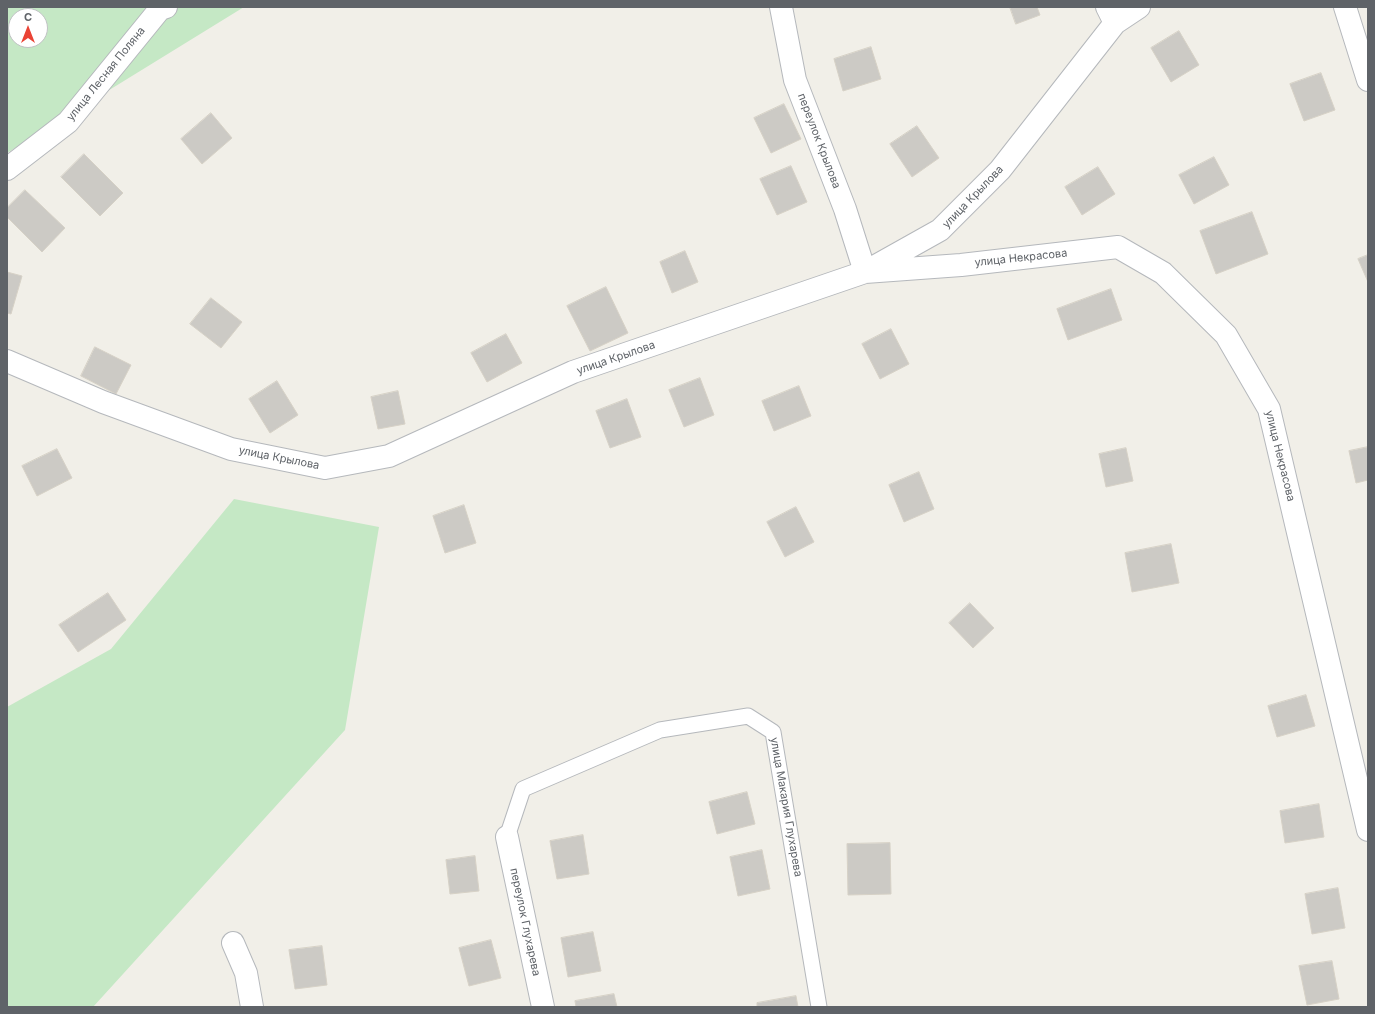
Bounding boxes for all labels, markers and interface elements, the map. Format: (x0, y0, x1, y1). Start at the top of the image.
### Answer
north arrow (8, 8, 48, 48)
text: С (24, 10, 32, 24)
street label: улица Лесная Поляна (64, 24, 148, 124)
street label: переулок Крылова (795, 91, 843, 191)
street label: улица Крылова (940, 163, 1006, 231)
street label: улица Некрасова (974, 247, 1068, 269)
street label: улица Крылова (575, 338, 657, 378)
street label: улица Некрасова (1262, 409, 1298, 503)
street label: улица Крылова (238, 444, 320, 472)
street label: улица Макария Глухарева (767, 736, 805, 878)
street label: переулок Глухарева (507, 867, 543, 977)

